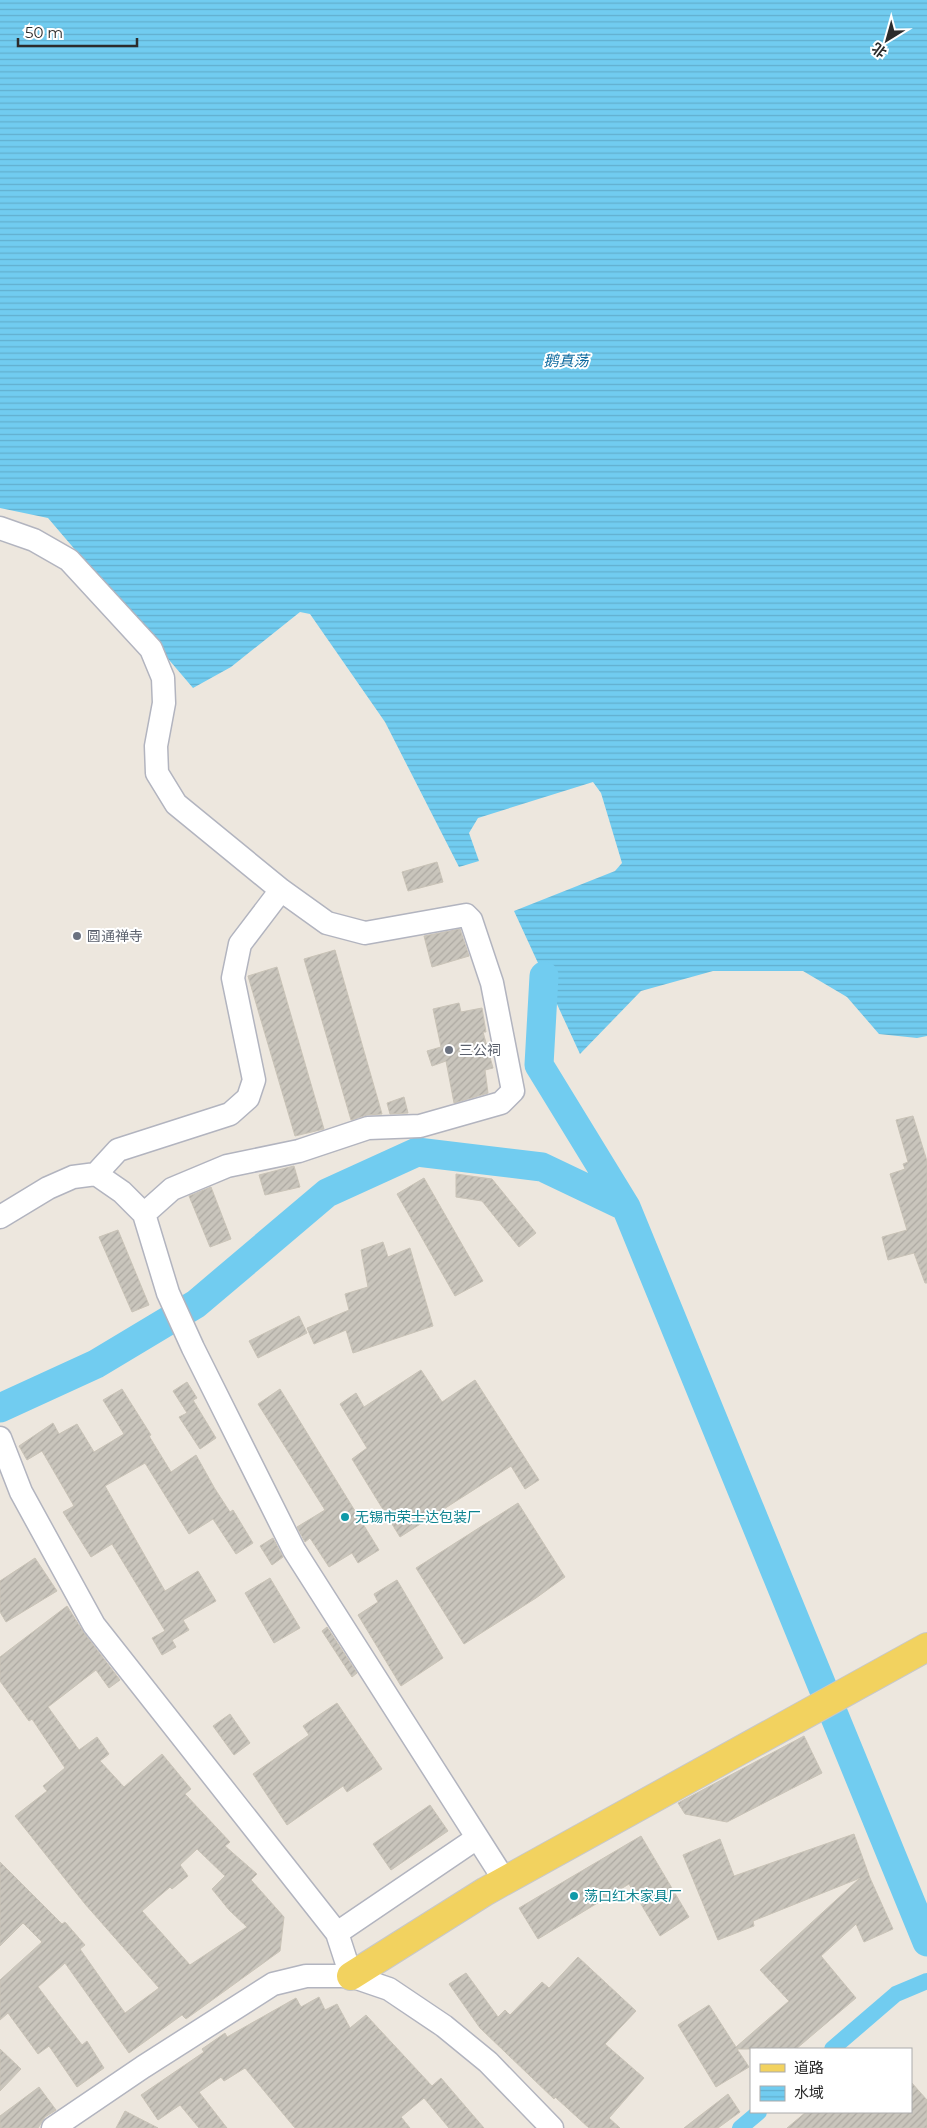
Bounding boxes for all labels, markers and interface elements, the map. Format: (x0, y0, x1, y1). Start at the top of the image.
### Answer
scale bar (18, 15, 136, 47)
north arrow (862, 15, 912, 65)
text: 50 m (25, 23, 63, 42)
text: 北 (868, 39, 890, 62)
water label: 鹅真荡 (543, 351, 591, 370)
place label: 圆通禅寺 (87, 927, 143, 945)
marker: 圆通禅寺 (71, 930, 83, 942)
place label: 三公祠 (459, 1041, 501, 1059)
marker: 三公祠 (443, 1044, 455, 1056)
place label: 无锡市荣士达包装厂 (355, 1508, 481, 1526)
marker: 无锡市荣士达包装厂 (339, 1511, 351, 1523)
place label: 荡口红木家具厂 (584, 1887, 682, 1905)
marker: 荡口红木家具厂 (568, 1890, 580, 1902)
legend (750, 2048, 912, 2113)
text: 道路 (794, 2058, 824, 2077)
text: 水域 (794, 2083, 824, 2102)

